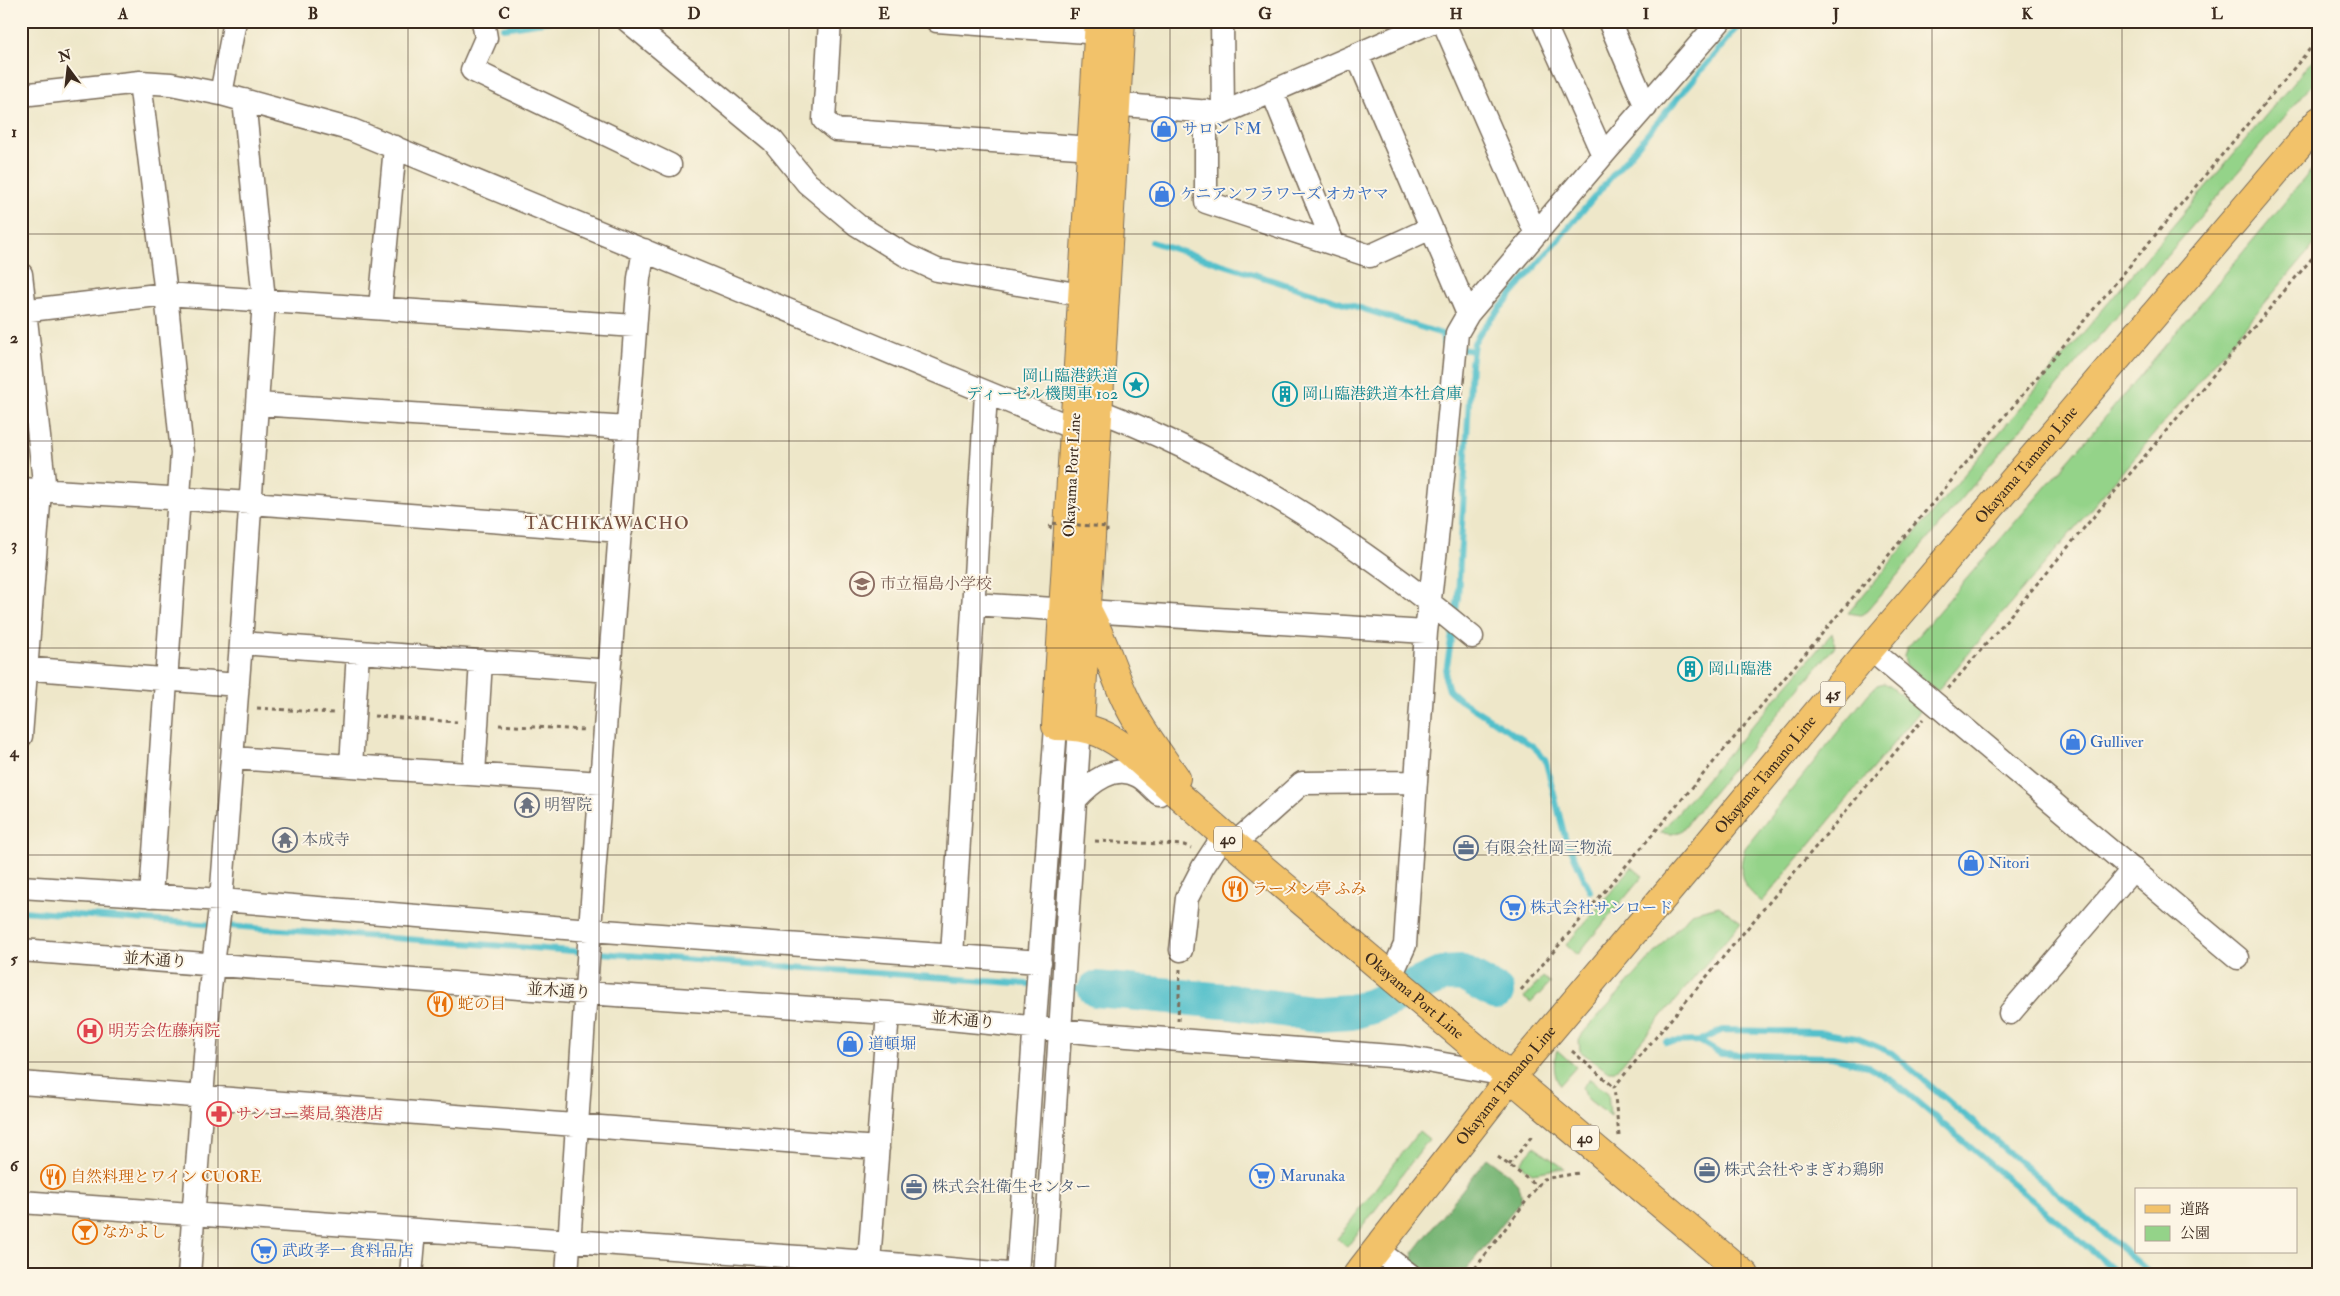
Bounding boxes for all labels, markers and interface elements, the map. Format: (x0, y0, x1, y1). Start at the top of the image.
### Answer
text: A (117, 4, 129, 24)
text: B (308, 4, 318, 24)
text: C (498, 4, 510, 24)
text: D (687, 4, 701, 24)
text: E (878, 4, 890, 24)
text: F (1070, 4, 1080, 24)
text: G (1258, 4, 1272, 24)
text: H (1449, 4, 1463, 24)
text: I (1643, 4, 1650, 24)
text: J (1832, 4, 1840, 25)
text: K (2021, 4, 2033, 24)
text: L (2211, 4, 2223, 24)
north arrow (42, 42, 92, 92)
text: N (56, 46, 73, 66)
shop icon: サロンドM (1151, 116, 1177, 142)
place label: サロンドM (1182, 119, 1261, 139)
text: 1 (11, 122, 17, 142)
shop icon: ケニアンフラワーズ オカヤマ (1149, 181, 1175, 207)
place label: ケニアンフラワーズ オカヤマ (1180, 184, 1389, 204)
text: 2 (10, 328, 18, 348)
place label: 岡山臨港鉄道 ディーゼル機関車 102 (966, 366, 1118, 404)
place icon: 岡山臨港鉄道 ディーゼル機関車 102 (1123, 372, 1149, 398)
building icon: 岡山臨港鉄道本社倉庫 (1272, 381, 1298, 407)
place label: 岡山臨港鉄道本社倉庫 (1302, 384, 1462, 404)
street label: Okayama Tamano Line (1971, 402, 2082, 528)
street label: Okayama Port Line (1059, 412, 1085, 538)
district label: TACHIKAWACHO (524, 512, 690, 535)
text: 3 (11, 535, 17, 555)
school or university icon: 市立福島小学校 (849, 571, 875, 597)
place label: 市立福島小学校 (880, 574, 992, 594)
building icon: 岡山臨港 (1677, 656, 1703, 682)
place label: 岡山臨港 (1708, 659, 1772, 679)
road number: 45 (1820, 682, 1846, 706)
street label: Okayama Tamano Line (1710, 711, 1821, 838)
shop icon: Gulliver (2060, 729, 2086, 755)
place label: Gulliver (2090, 732, 2144, 752)
text: 4 (9, 742, 20, 762)
temple icon: 明智院 (514, 792, 540, 818)
place label: 明智院 (544, 795, 592, 815)
road number: 40 (1214, 826, 1242, 852)
temple icon: 本成寺 (272, 827, 298, 853)
place label: 本成寺 (302, 830, 350, 850)
office icon: 有限会社岡三物流 (1453, 835, 1479, 861)
place label: 有限会社岡三物流 (1484, 838, 1612, 858)
shop icon: Nitori (1958, 850, 1984, 876)
place label: Nitori (1988, 853, 2029, 873)
restaurant icon: ラーメン亭 ふみ (1222, 876, 1248, 902)
place label: ラーメン亭 ふみ (1252, 879, 1367, 899)
supermarket icon: 株式会社サンロード (1500, 895, 1526, 921)
place label: 株式会社サンロード (1530, 898, 1673, 918)
street label: 並木通り (122, 948, 188, 972)
street label: Okayama Port Line (1360, 948, 1468, 1044)
text: 5 (10, 949, 18, 969)
street label: 並木通り (526, 979, 592, 1003)
restaurant icon: 蛇の目 (427, 991, 453, 1017)
place label: 蛇の目 (458, 994, 506, 1014)
street label: 並木通り (930, 1007, 996, 1033)
hospital icon: 明芳会佐藤病院 (77, 1018, 103, 1044)
place label: 明芳会佐藤病院 (108, 1021, 220, 1041)
street label: Okayama Tamano Line (1452, 1021, 1561, 1150)
shop icon: 道頓堀 (837, 1031, 863, 1057)
place label: 道頓堀 (868, 1034, 916, 1054)
pharmacy icon: サンヨー薬局 築港店 (206, 1101, 232, 1127)
place label: サンヨー薬局 築港店 (236, 1104, 383, 1124)
road number: 40 (1571, 1126, 1599, 1150)
text: 6 (10, 1156, 20, 1176)
office icon: 株式会社やまぎわ鶏卵 (1694, 1157, 1720, 1183)
place label: 株式会社やまぎわ鶏卵 (1724, 1160, 1884, 1180)
supermarket icon: Marunaka (1249, 1163, 1275, 1189)
restaurant icon: 自然料理とワイン CUORE (40, 1164, 66, 1190)
place label: Marunaka (1280, 1166, 1346, 1186)
place label: 自然料理とワイン CUORE (70, 1167, 262, 1187)
office icon: 株式会社衛生センター (901, 1174, 927, 1200)
place label: 株式会社衛生センター (932, 1177, 1091, 1197)
legend (2135, 1188, 2298, 1254)
text: 道路 (2180, 1200, 2210, 1219)
bar icon: なかよし (72, 1219, 98, 1245)
place label: なかよし (102, 1222, 166, 1242)
text: 公園 (2180, 1224, 2210, 1243)
supermarket icon: 武政孝一 食料品店 (251, 1238, 277, 1264)
place label: 武政孝一 食料品店 (282, 1241, 413, 1261)

